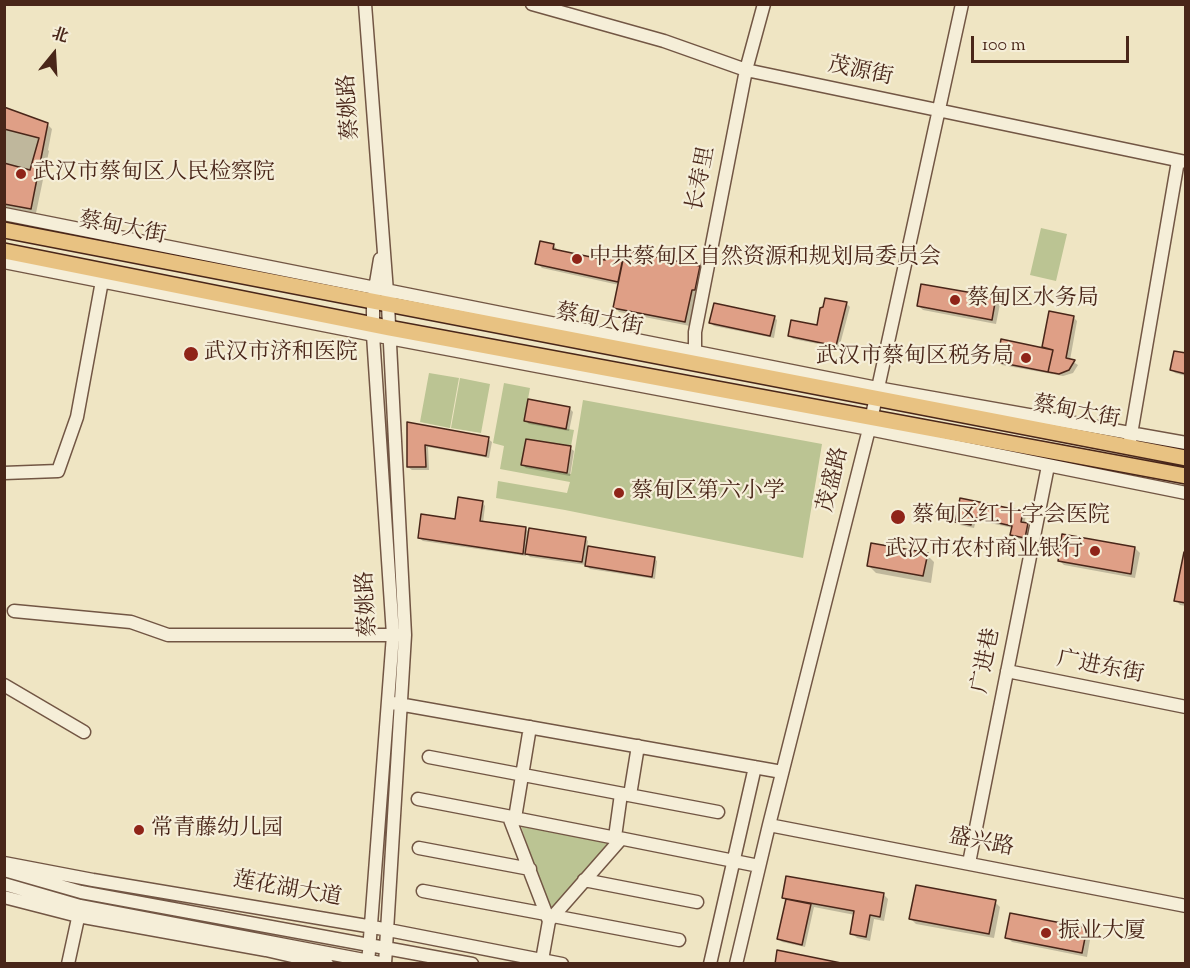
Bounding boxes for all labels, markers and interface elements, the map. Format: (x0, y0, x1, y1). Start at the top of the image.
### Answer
text: 北 (49, 23, 71, 50)
north arrow (24, 24, 84, 84)
scale bar (974, 24, 1132, 62)
text: 100 m (982, 33, 1026, 59)
street label: 茂源街 (825, 53, 895, 93)
street label: 蔡姚路 (336, 73, 366, 141)
street label: 长寿里 (684, 144, 722, 214)
place label: 武汉市蔡甸区人民检察院 (33, 161, 275, 187)
marker: 武汉市蔡甸区人民检察院 (14, 167, 28, 181)
street label: 蔡甸大街 (76, 209, 168, 251)
place label: 中共蔡甸区自然资源和规划局委员会 (589, 246, 941, 272)
marker: 中共蔡甸区自然资源和规划局委员会 (570, 252, 584, 266)
place label: 蔡甸区水务局 (967, 287, 1099, 313)
marker: 蔡甸区水务局 (948, 293, 962, 307)
street label: 蔡甸大街 (553, 301, 645, 343)
place label: 武汉市济和医院 (204, 341, 358, 367)
marker: 武汉市济和医院 (182, 345, 200, 363)
place label: 武汉市蔡甸区税务局 (816, 345, 1014, 371)
marker: 武汉市蔡甸区税务局 (1019, 351, 1033, 365)
street label: 蔡甸大街 (1030, 393, 1122, 435)
street label: 茂盛路 (814, 445, 856, 515)
place label: 蔡甸区第六小学 (631, 480, 785, 506)
marker: 蔡甸区第六小学 (612, 486, 626, 500)
place label: 蔡甸区红十字会医院 (912, 504, 1110, 530)
marker: 蔡甸区红十字会医院 (889, 508, 907, 526)
place label: 武汉市农村商业银行 (885, 538, 1083, 564)
marker: 武汉市农村商业银行 (1088, 544, 1102, 558)
street label: 蔡姚路 (354, 570, 384, 638)
street label: 广进巷 (969, 626, 1007, 696)
street label: 广进东街 (1054, 648, 1146, 690)
place label: 常青藤幼儿园 (151, 817, 283, 843)
marker: 常青藤幼儿园 (132, 823, 146, 837)
street label: 盛兴路 (946, 825, 1016, 863)
street label: 莲花湖大道 (231, 868, 343, 914)
place label: 振业大厦 (1058, 920, 1146, 946)
marker: 振业大厦 (1039, 926, 1053, 940)

